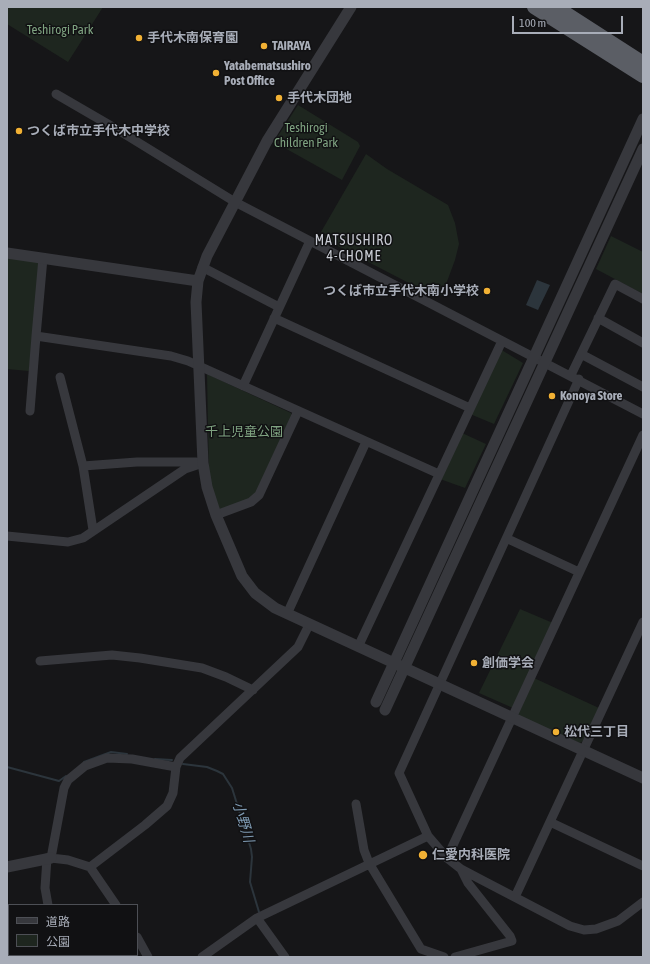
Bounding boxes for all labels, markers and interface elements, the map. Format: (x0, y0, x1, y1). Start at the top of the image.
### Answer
scale bar (514, 8, 625, 34)
text: 100 m (519, 16, 546, 30)
park label: Teshirogi Park (27, 22, 93, 38)
place label: 手代木南保育園 (147, 30, 238, 46)
marker: 手代木南保育園 (134, 33, 144, 43)
place label: TAIRAYA (272, 38, 311, 54)
marker: TAIRAYA (259, 41, 269, 51)
place label: Yatabematsushiro Post Office (224, 58, 311, 89)
marker: Yatabematsushiro Post Office (211, 68, 221, 78)
place label: 手代木団地 (287, 90, 352, 106)
marker: 手代木団地 (274, 93, 284, 103)
park label: Teshirogi Children Park (274, 120, 338, 151)
place label: つくば市立手代木中学校 (27, 123, 170, 139)
marker: つくば市立手代木中学校 (14, 126, 24, 136)
district label: MATSUSHIRO 4-CHOME (315, 233, 393, 266)
place label: つくば市立手代木南小学校 (323, 283, 479, 299)
marker: つくば市立手代木南小学校 (482, 286, 492, 296)
place label: Konoya Store (560, 388, 622, 404)
marker: Konoya Store (547, 391, 557, 401)
park label: 千上児童公園 (205, 424, 283, 440)
place label: 創価学会 (482, 655, 534, 671)
marker: 創価学会 (469, 658, 479, 668)
place label: 松代三丁目 (564, 724, 629, 740)
marker: 松代三丁目 (551, 727, 561, 737)
water label: 小野川 (229, 799, 257, 845)
place label: 仁愛内科医院 (432, 847, 510, 863)
marker: 仁愛内科医院 (417, 849, 429, 861)
legend (8, 904, 138, 956)
text: 道路 (46, 915, 70, 929)
text: 公園 (46, 935, 70, 949)

